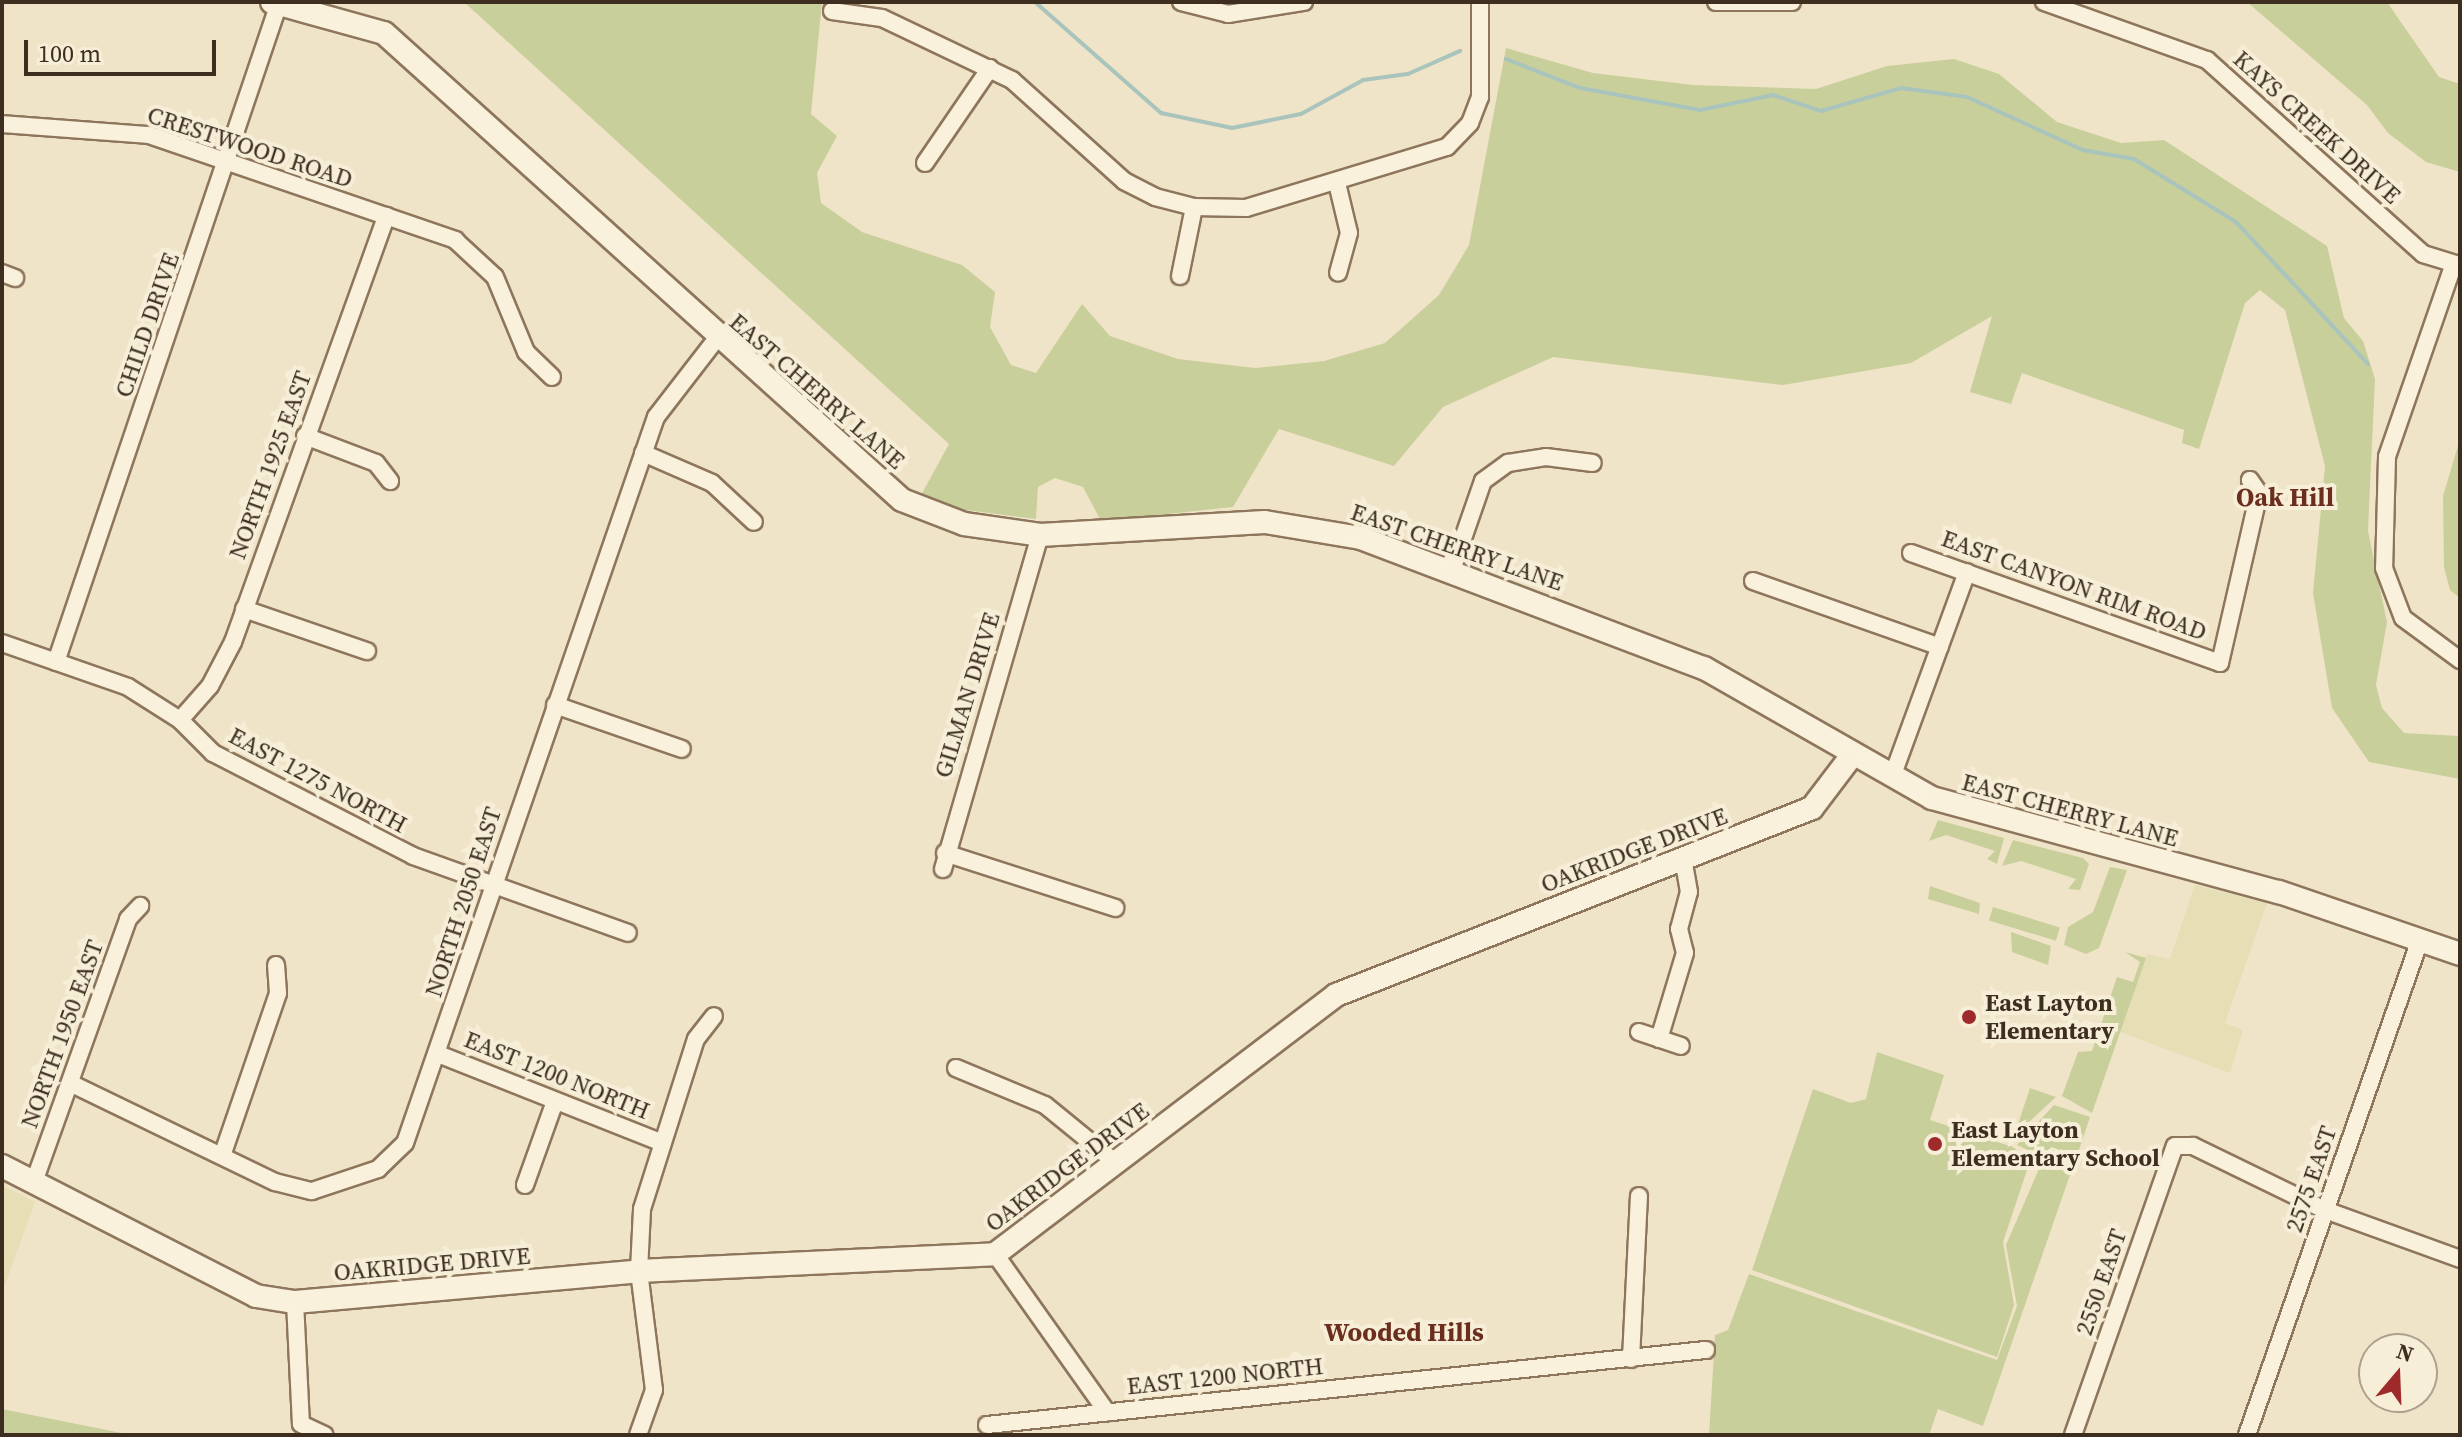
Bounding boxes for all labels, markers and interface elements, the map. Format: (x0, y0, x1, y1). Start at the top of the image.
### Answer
scale bar (28, 24, 220, 74)
text: 100 m (38, 37, 101, 70)
street label: KAYS CREEK DRIVE (2227, 44, 2407, 210)
street label: CRESTWOOD ROAD (144, 100, 356, 194)
street label: CHILD DRIVE (109, 249, 185, 401)
street label: EAST CHERRY LANE (723, 307, 911, 475)
street label: NORTH 1925 EAST (223, 367, 317, 563)
district label: Oak Hill (2236, 482, 2334, 514)
street label: EAST CHERRY LANE (1347, 497, 1567, 597)
street label: EAST CANYON RIM ROAD (1937, 524, 2211, 646)
street label: GILMAN DRIVE (928, 609, 1006, 781)
street label: EAST 1275 NORTH (224, 721, 412, 839)
street label: EAST CHERRY LANE (1958, 767, 2182, 853)
street label: OAKRIDGE DRIVE (1537, 801, 1731, 899)
street label: NORTH 2050 EAST (419, 803, 507, 1001)
street label: NORTH 1950 EAST (15, 936, 109, 1132)
place label: East Layton Elementary (1985, 989, 2114, 1045)
marker: East Layton Elementary (1960, 1008, 1978, 1026)
street label: EAST 1200 NORTH (460, 1025, 654, 1125)
street label: OAKRIDGE DRIVE (980, 1096, 1154, 1238)
place label: East Layton Elementary School (1951, 1116, 2160, 1172)
street label: 2575 EAST (2279, 1122, 2343, 1236)
marker: East Layton Elementary School (1926, 1135, 1944, 1153)
street label: 2550 EAST (2069, 1225, 2133, 1339)
street label: OAKRIDGE DRIVE (333, 1241, 531, 1287)
district label: Wooded Hills (1324, 1317, 1484, 1349)
north arrow (2358, 1333, 2438, 1413)
text: N (2393, 1335, 2418, 1369)
street label: EAST 1200 NORTH (1125, 1351, 1325, 1401)

